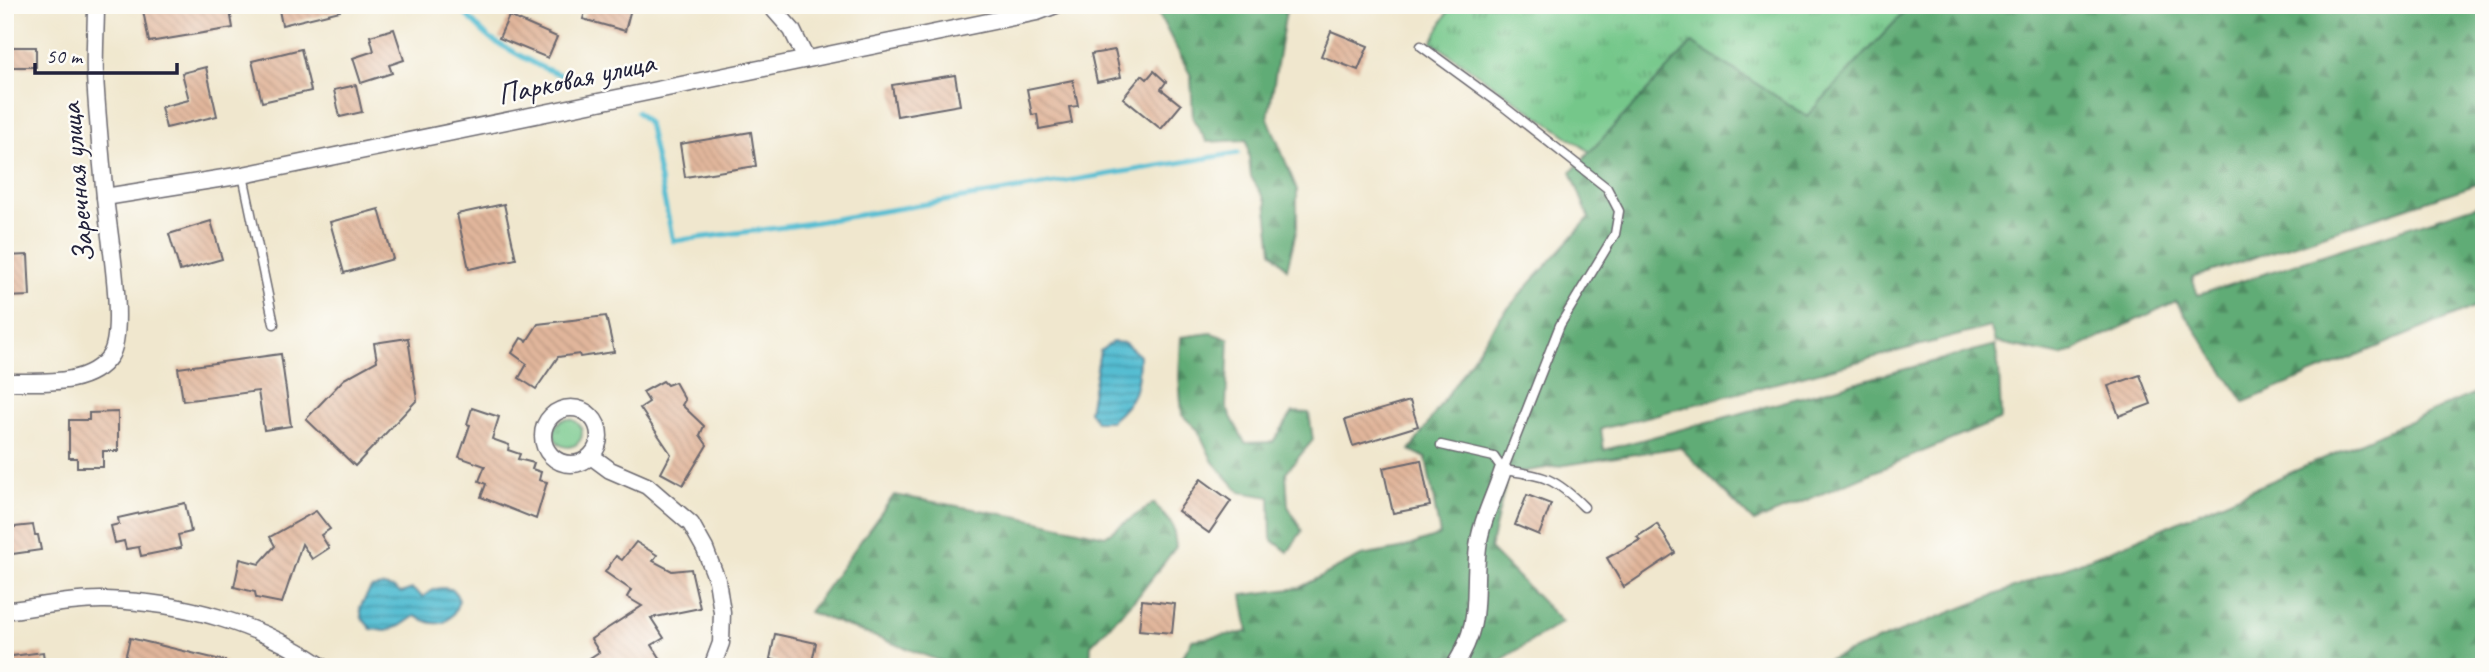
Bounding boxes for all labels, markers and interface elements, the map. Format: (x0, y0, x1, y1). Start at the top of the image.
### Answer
scale bar (35, 32, 177, 76)
street label: Парковая улица (494, 42, 660, 113)
text: 50 m (46, 43, 84, 69)
street label: Заречная улица (51, 100, 103, 265)

